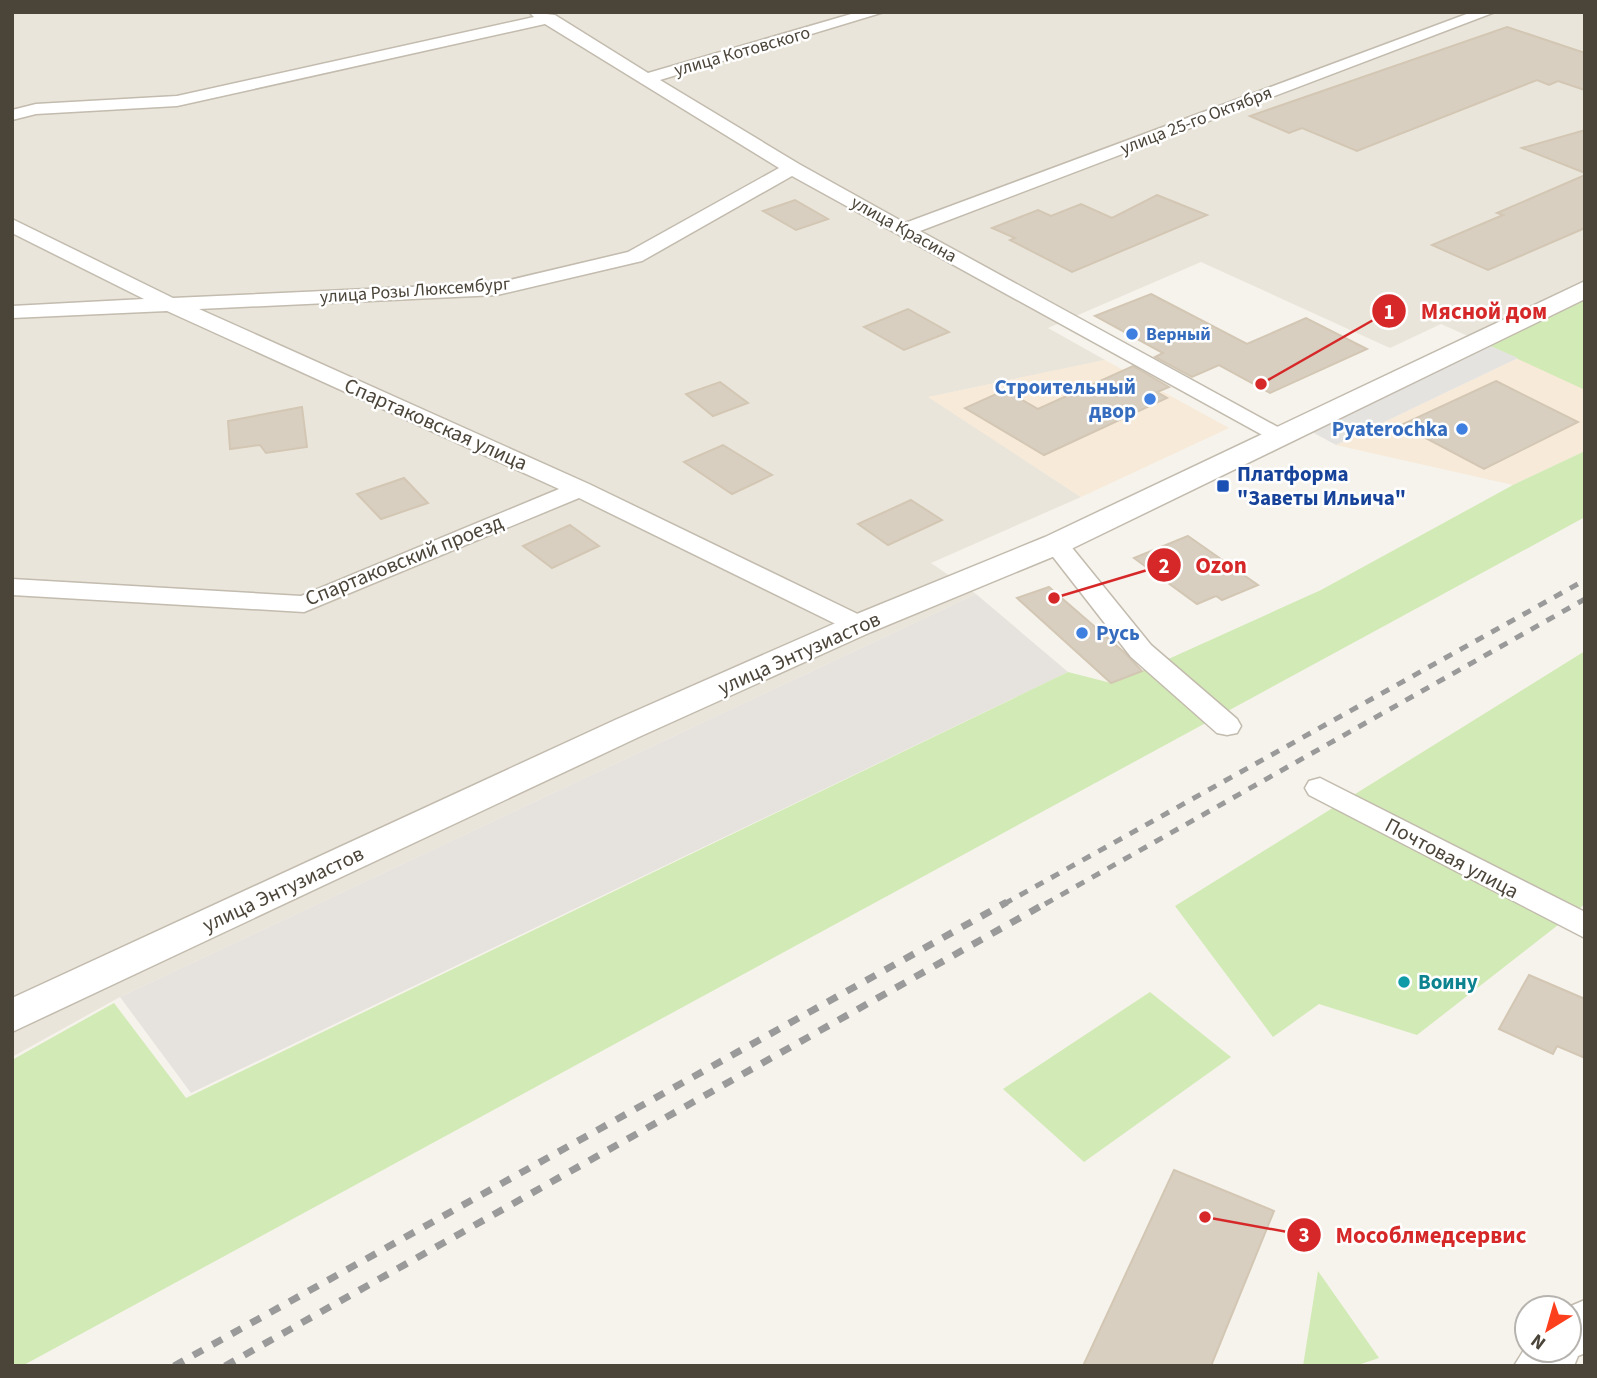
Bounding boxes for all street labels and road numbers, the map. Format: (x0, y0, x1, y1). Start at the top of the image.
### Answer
street label: улица Котовского (671, 20, 813, 83)
street label: улица 25-го Октября (1117, 80, 1276, 161)
street label: улица Красина (846, 190, 961, 269)
street label: улица Розы Люксембург (319, 271, 511, 310)
street label: Спартаковская улица (340, 370, 532, 478)
street label: Спартаковский проезд (301, 507, 507, 613)
street label: улица Энтузиастов (713, 604, 885, 702)
street label: Почтовая улица (1380, 810, 1524, 906)
street label: улица Энтузиастов (197, 838, 369, 940)

